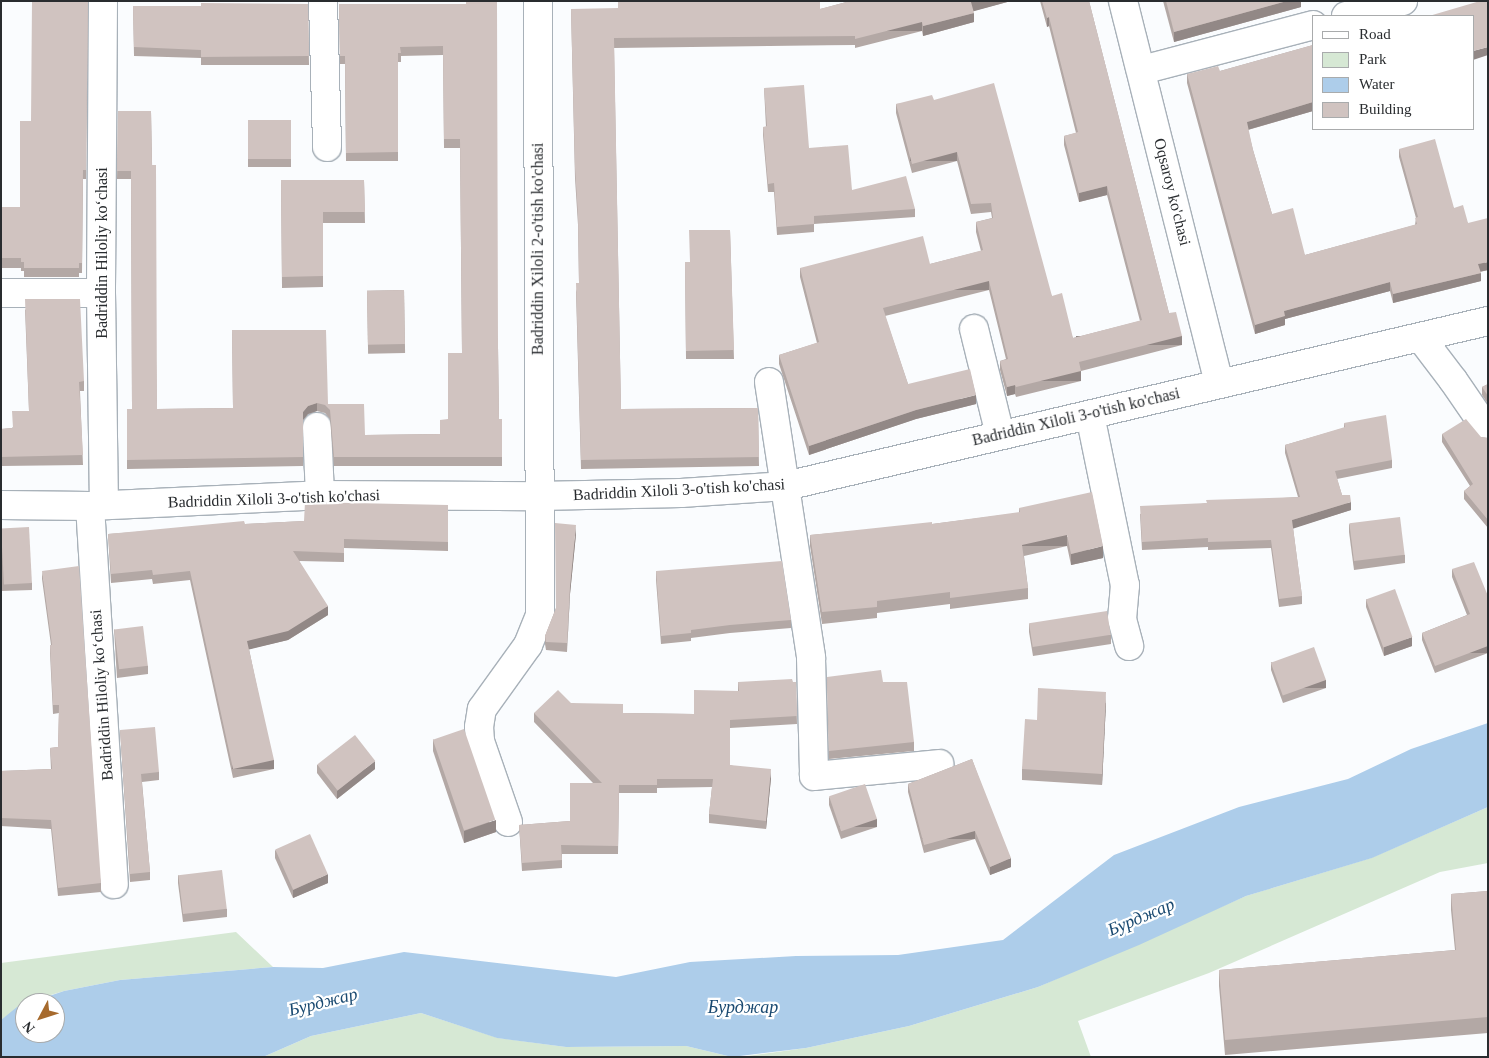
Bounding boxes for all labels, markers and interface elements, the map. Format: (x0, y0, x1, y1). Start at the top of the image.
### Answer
legend (1312, 15, 1474, 130)
text: Road (1359, 26, 1391, 42)
text: Park (1359, 51, 1387, 67)
text: Water (1359, 76, 1394, 92)
text: Building (1359, 101, 1412, 117)
street label: Oqsaroy ko'chasi (1149, 136, 1195, 248)
street label: Badriddin Xiloli 2-o'tish ko'chasi (528, 143, 548, 355)
street label: Badriddin Hiloliy koʻchasi (92, 167, 112, 339)
street label: Badriddin Xiloli 3-o'tish ko'chasi (970, 384, 1182, 450)
street label: Badriddin Xiloli 3-o'tish ko'chasi (572, 475, 786, 505)
street label: Badriddin Xiloli 3-o'tish ko'chasi (168, 486, 380, 512)
street label: Badriddin Hiloliy koʻchasi (86, 609, 118, 781)
water label: Бурджар (1104, 893, 1178, 941)
water label: Бурджар (286, 983, 360, 1021)
north arrow (15, 993, 65, 1043)
water label: Бурджар (708, 996, 778, 1018)
text: N (20, 1019, 38, 1036)

